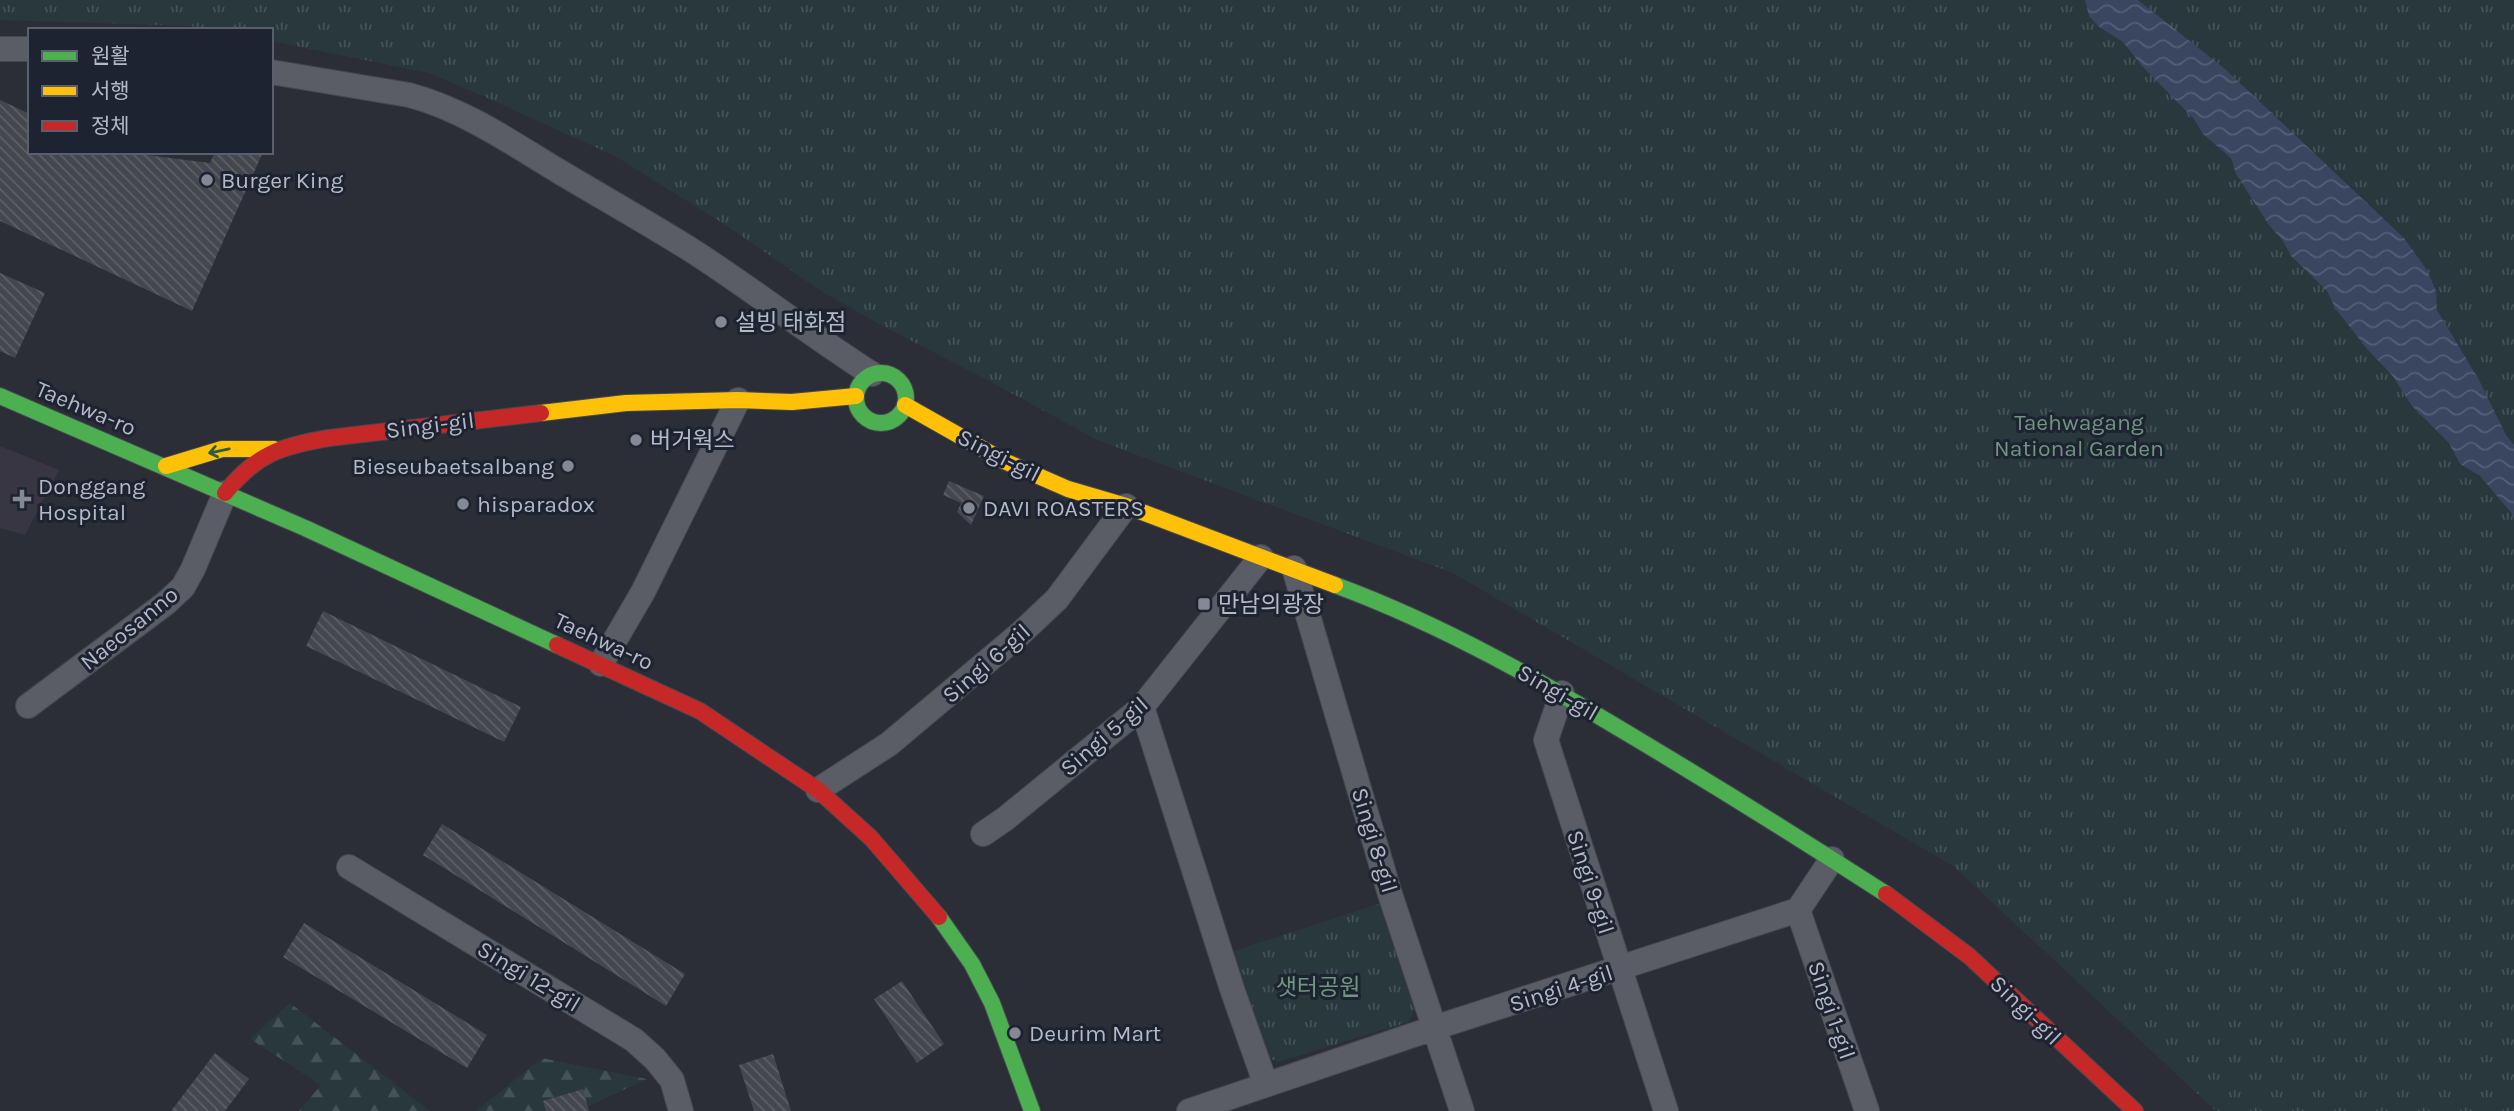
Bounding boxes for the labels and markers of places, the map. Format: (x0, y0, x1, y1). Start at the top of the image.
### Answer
place label: Burger King (221, 167, 343, 194)
marker: Burger King (199, 172, 215, 188)
place label: 설빙 태화점 (735, 309, 846, 336)
marker: 설빙 태화점 (713, 314, 729, 330)
place label: 버거웍스 (650, 427, 735, 454)
marker: 버거웍스 (628, 432, 644, 448)
place label: Bieseubaetsalbang (352, 453, 554, 480)
marker: Bieseubaetsalbang (560, 458, 576, 474)
place label: Donggang Hospital (38, 473, 145, 526)
marker: Donggang Hospital (12, 489, 32, 509)
place label: hisparadox (477, 491, 595, 518)
place label: DAVI ROASTERS (983, 495, 1144, 522)
marker: hisparadox (455, 496, 471, 512)
marker: DAVI ROASTERS (961, 500, 977, 516)
place label: 만남의광장 (1218, 591, 1324, 618)
marker: 만남의광장 (1196, 596, 1212, 612)
place label: Deurim Mart (1029, 1020, 1162, 1047)
marker: Deurim Mart (1007, 1025, 1023, 1041)

